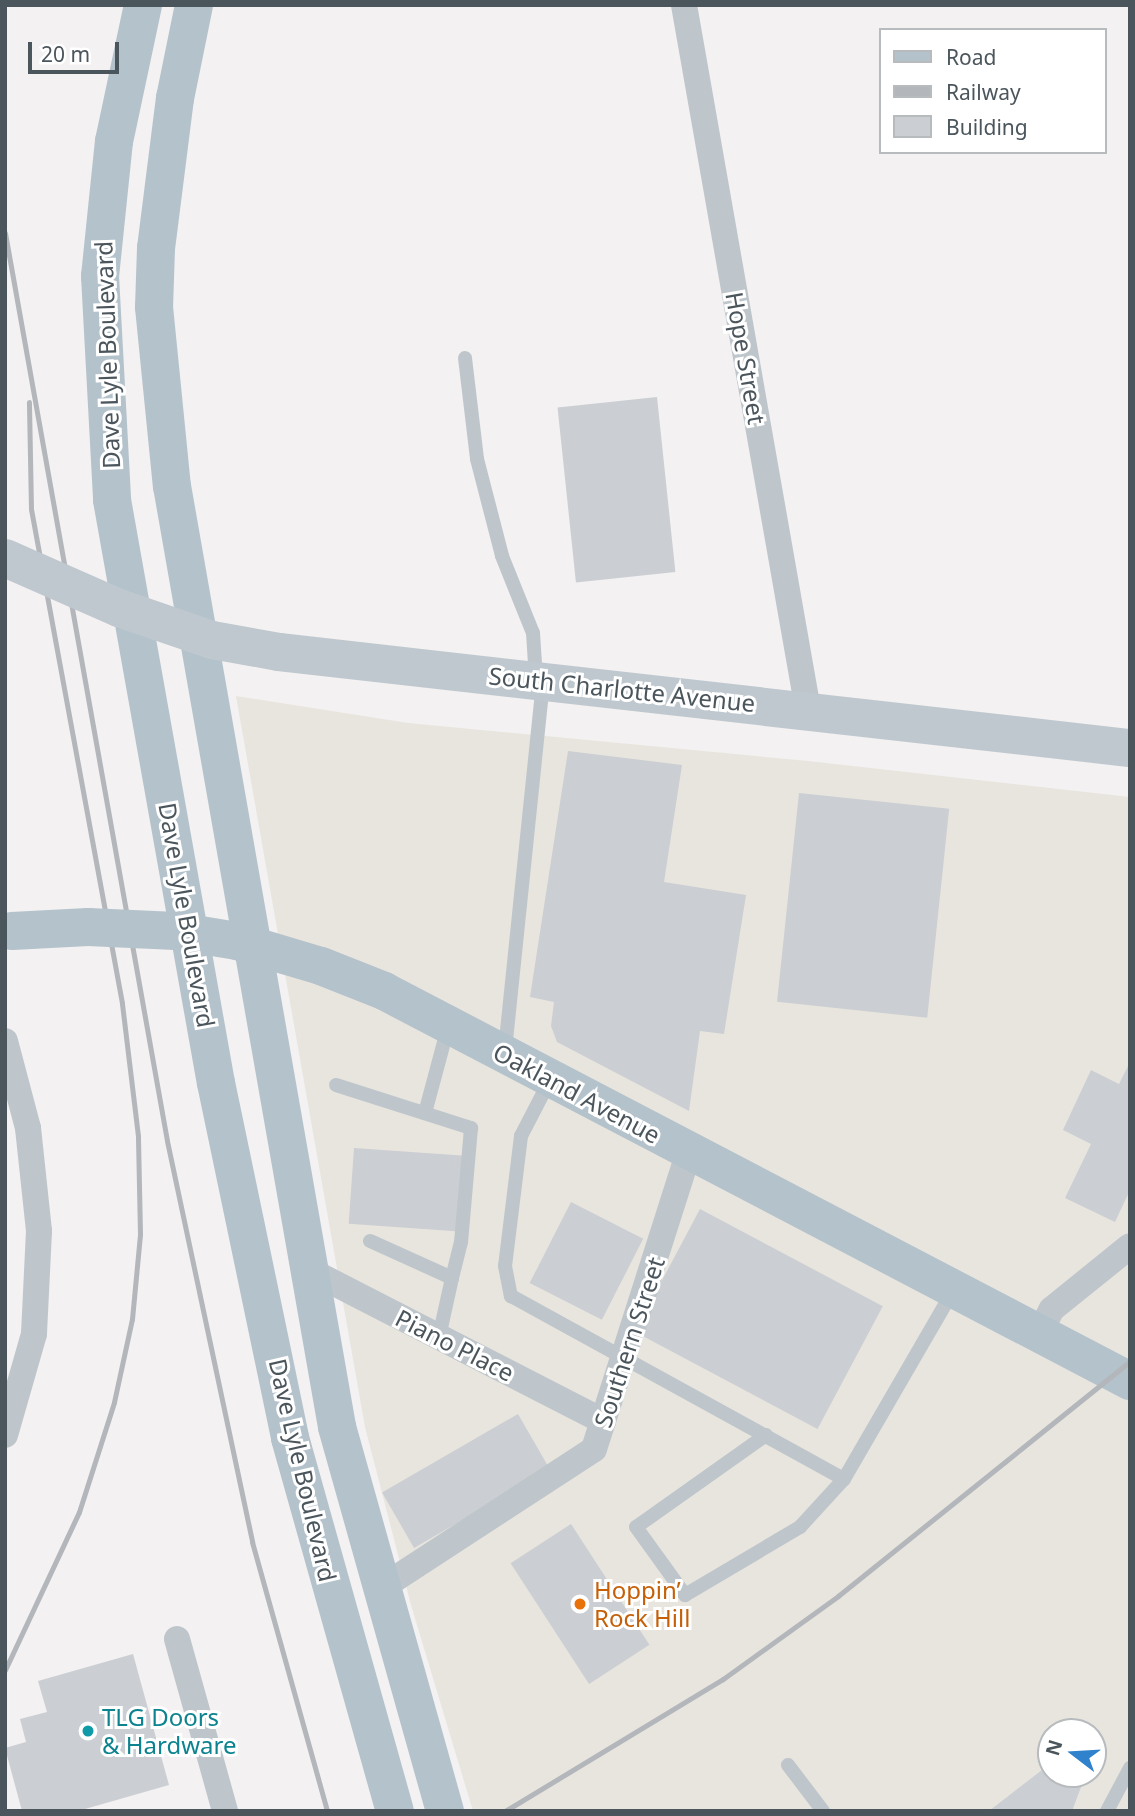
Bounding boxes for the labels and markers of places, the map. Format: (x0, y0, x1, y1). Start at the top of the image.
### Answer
place label: Hoppin’ Rock Hill (594, 1576, 690, 1632)
marker: Hoppin’ Rock Hill (572, 1596, 588, 1612)
place label: TLG Doors & Hardware (102, 1703, 237, 1759)
marker: TLG Doors & Hardware (80, 1723, 96, 1739)

